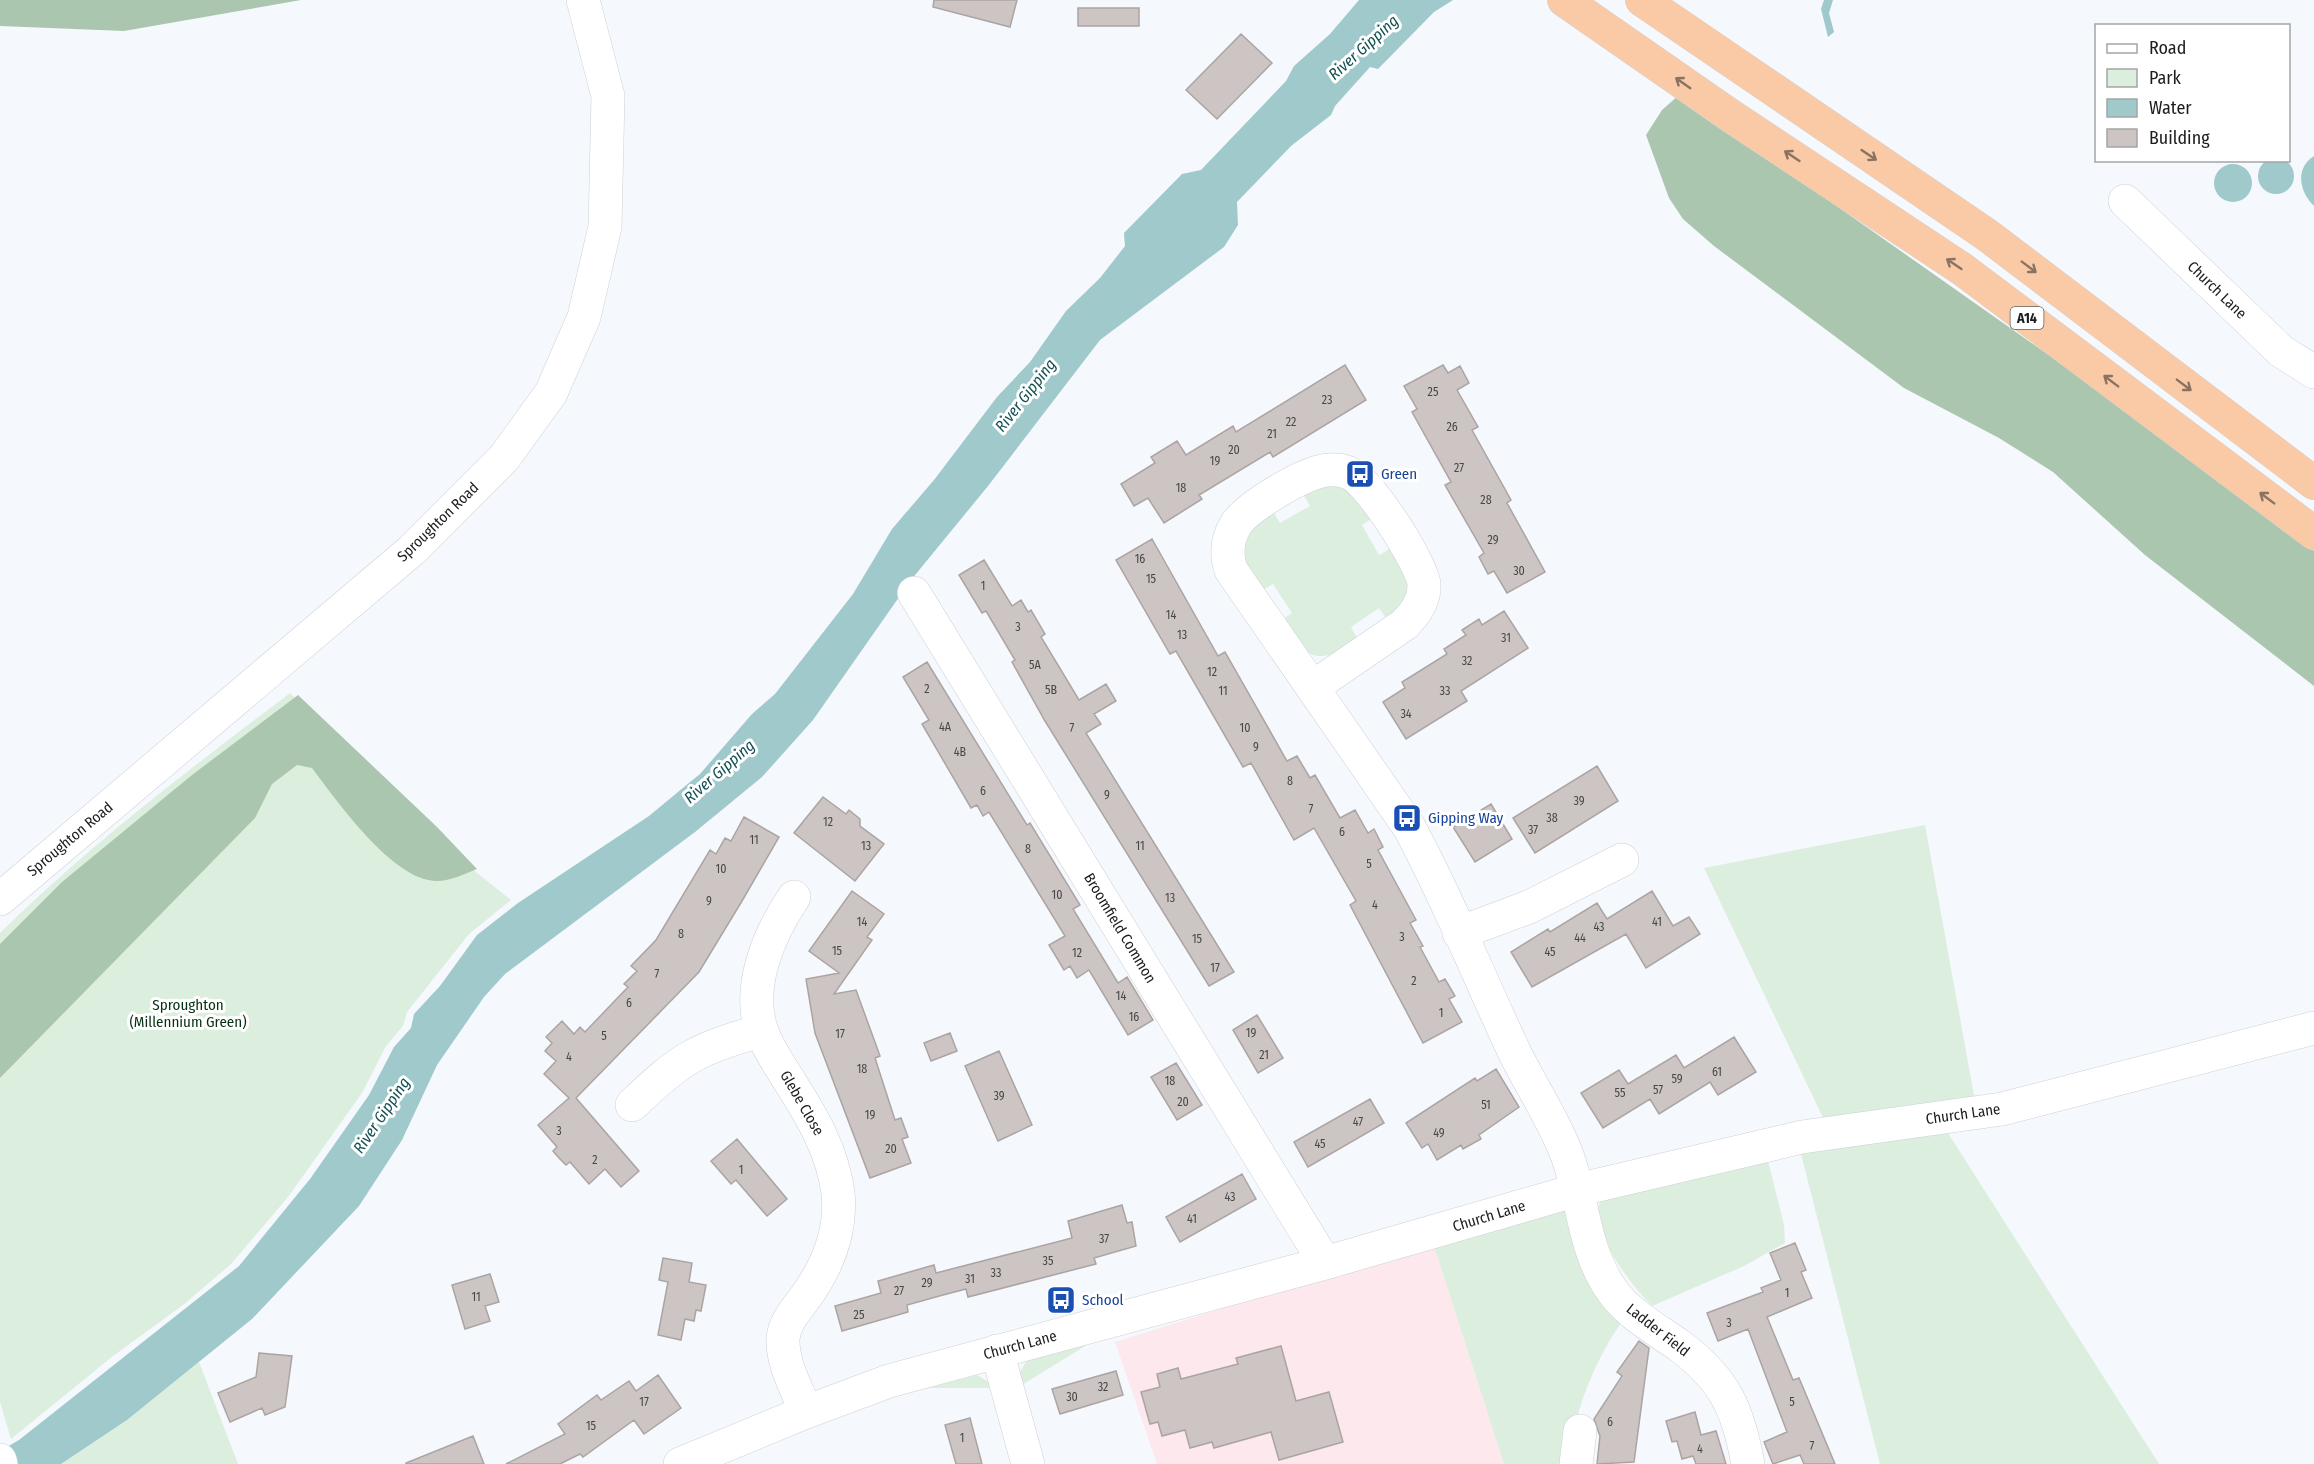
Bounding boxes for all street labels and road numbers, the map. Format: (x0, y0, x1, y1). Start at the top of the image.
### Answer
street label: Church Lane (2184, 257, 2250, 323)
road number: A14 (2010, 307, 2044, 329)
street label: Sproughton Road (394, 479, 482, 565)
street label: Sproughton Road (24, 798, 116, 880)
street label: Broomfield Common (1080, 870, 1160, 986)
street label: Glebe Close (776, 1067, 828, 1139)
street label: Church Lane (1925, 1100, 2001, 1128)
street label: Church Lane (1450, 1196, 1528, 1236)
street label: Ladder Field (1623, 1300, 1693, 1360)
street label: Church Lane (981, 1327, 1059, 1363)

